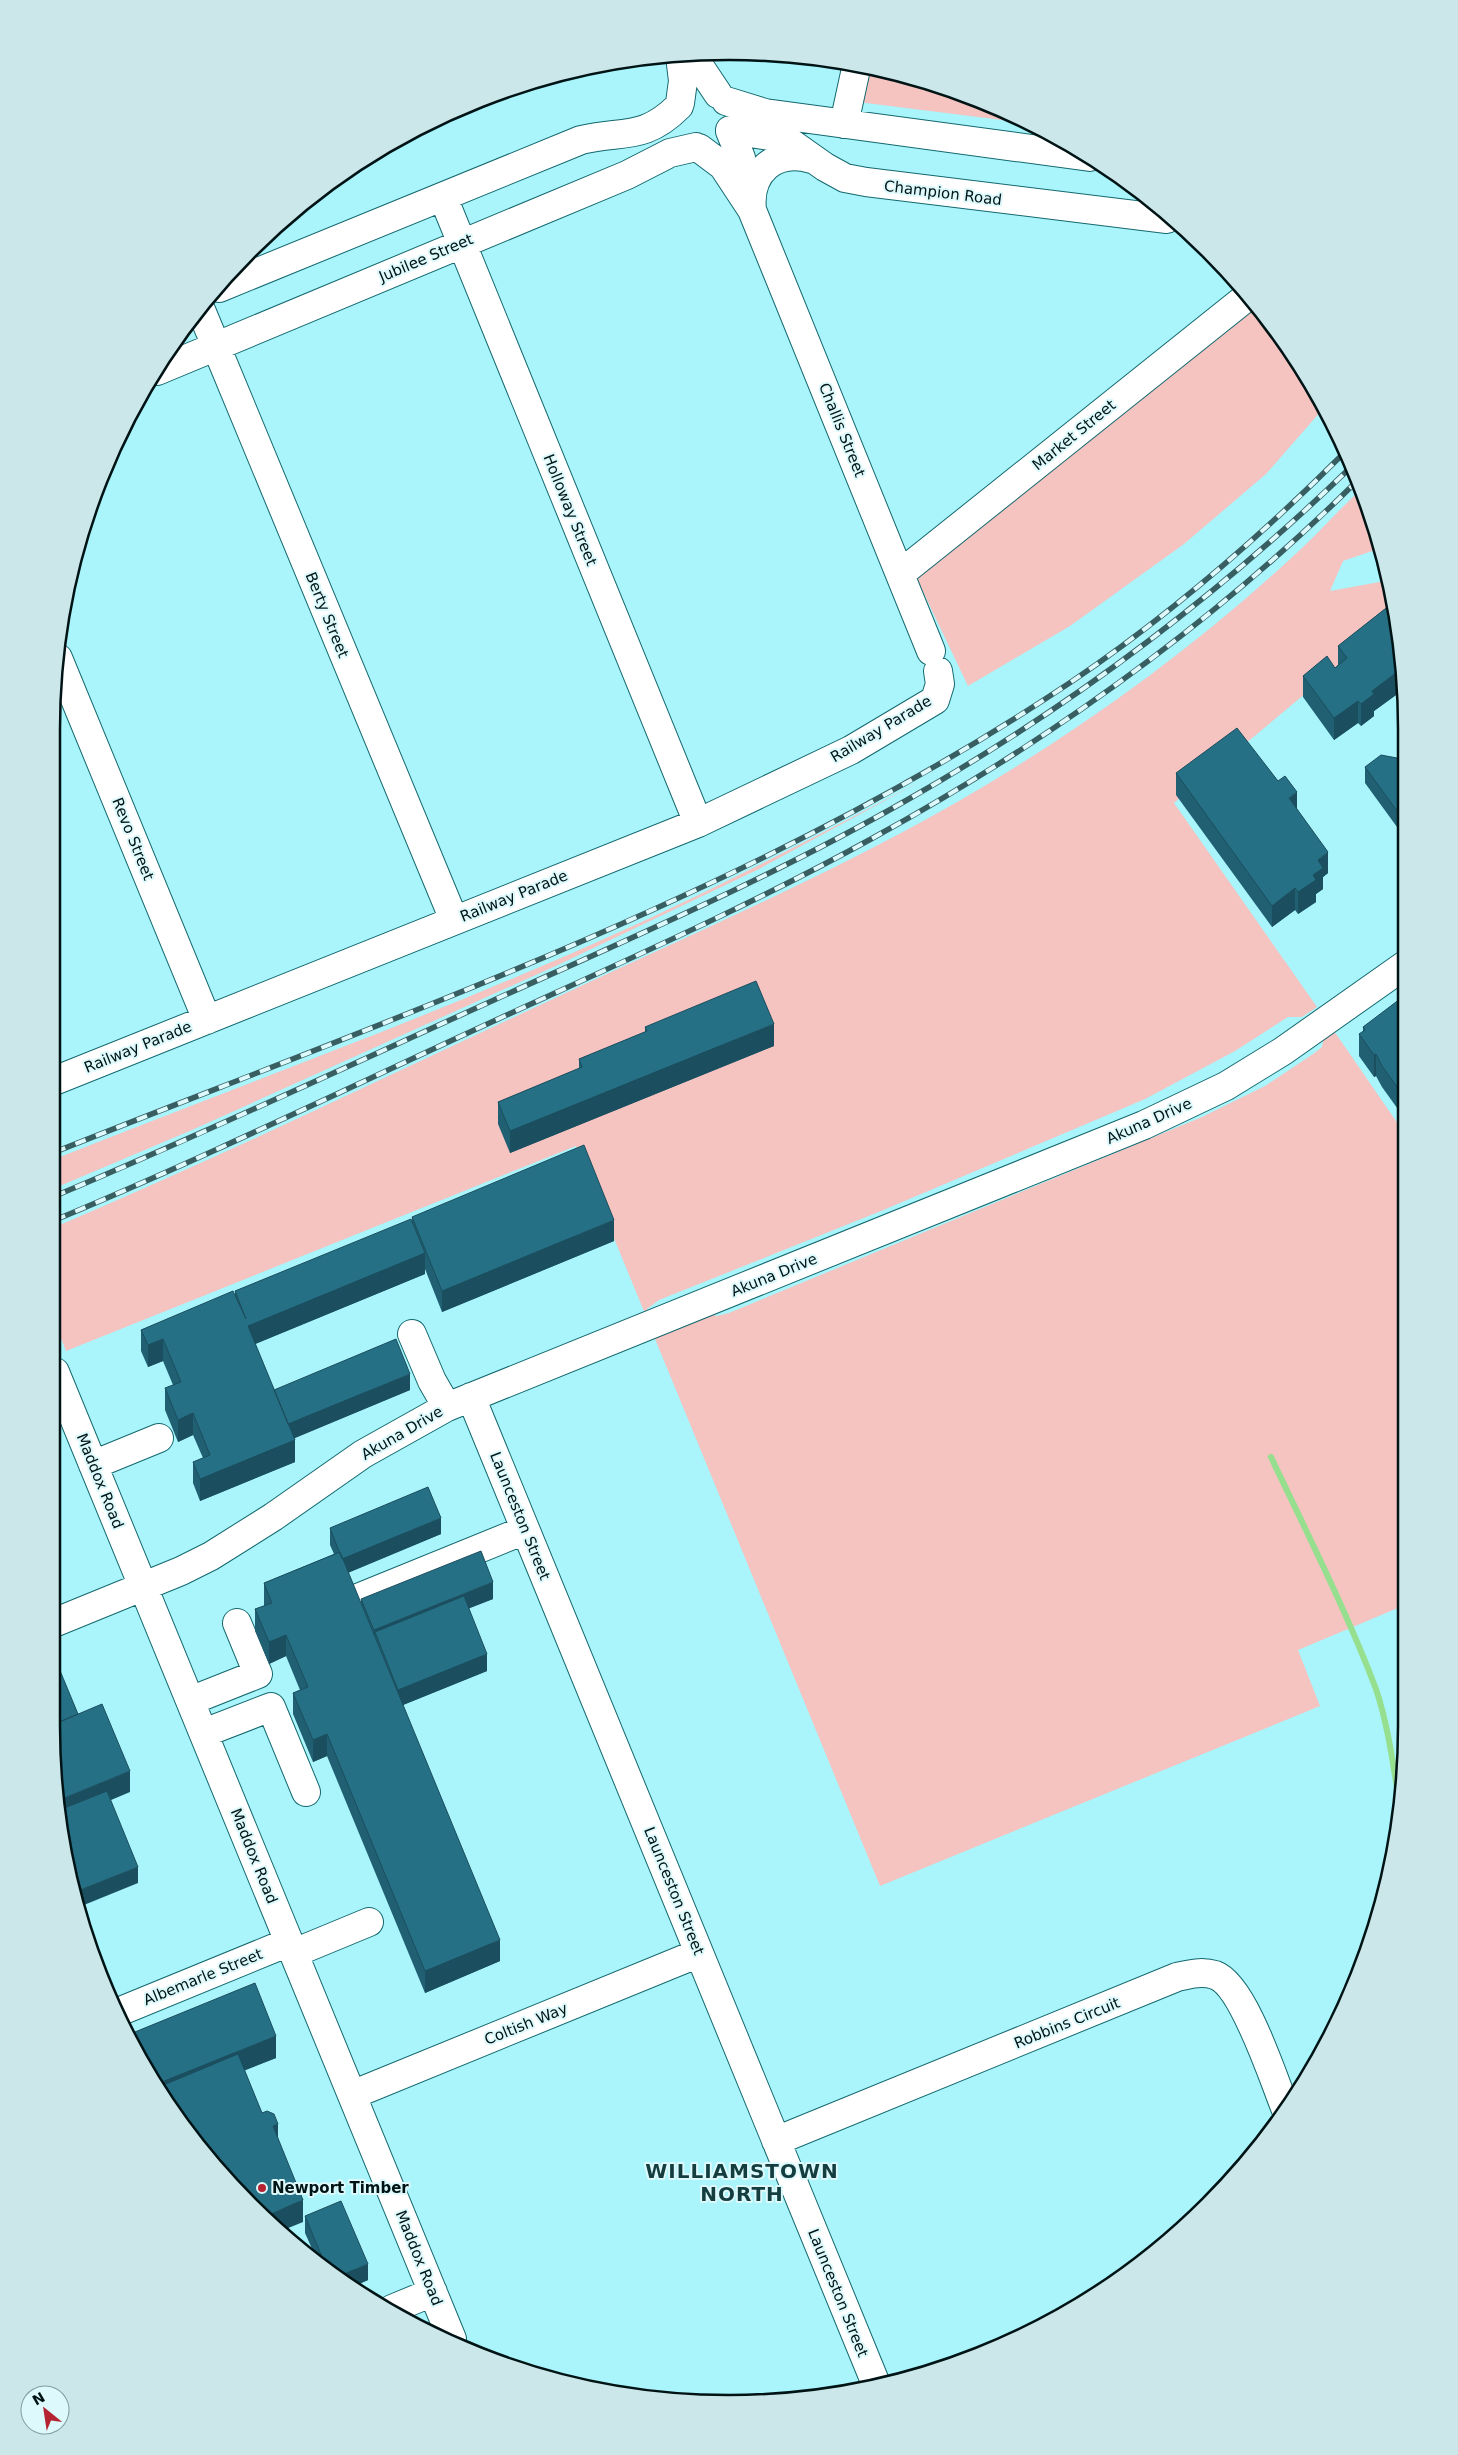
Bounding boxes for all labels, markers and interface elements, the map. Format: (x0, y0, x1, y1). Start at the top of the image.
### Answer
street label: Champion Road (883, 177, 1003, 209)
street label: Jubilee Street (375, 230, 476, 286)
street label: Challis Street (815, 380, 869, 480)
street label: Market Street (1029, 396, 1119, 474)
street label: Holloway Street (539, 452, 601, 568)
street label: Berty Street (302, 570, 352, 661)
street label: Railway Parade (827, 692, 935, 766)
street label: Revo Street (108, 795, 158, 883)
street label: Railway Parade (458, 866, 570, 926)
street label: Railway Parade (82, 1017, 194, 1077)
street label: Akuna Drive (1104, 1094, 1194, 1148)
street label: Akuna Drive (728, 1250, 820, 1300)
street label: Akuna Drive (358, 1402, 446, 1464)
street label: Maddox Road (73, 1431, 127, 1531)
street label: Launceston Street (486, 1449, 554, 1583)
street label: Maddox Road (227, 1806, 281, 1906)
street label: Launceston Street (640, 1824, 708, 1958)
street label: Albemarle Street (141, 1945, 265, 2009)
street label: Robbins Circuit (1011, 1994, 1123, 2052)
street label: Coltish Way (482, 1999, 570, 2049)
district label: WILLIAMSTOWN NORTH (645, 2159, 839, 2206)
place label: Newport Timber (272, 2179, 409, 2197)
marker: Newport Timber (256, 2182, 268, 2194)
street label: Maddox Road (392, 2208, 446, 2308)
street label: Launceston Street (804, 2226, 872, 2360)
north arrow (20, 2385, 70, 2435)
text: N (29, 2389, 48, 2409)

